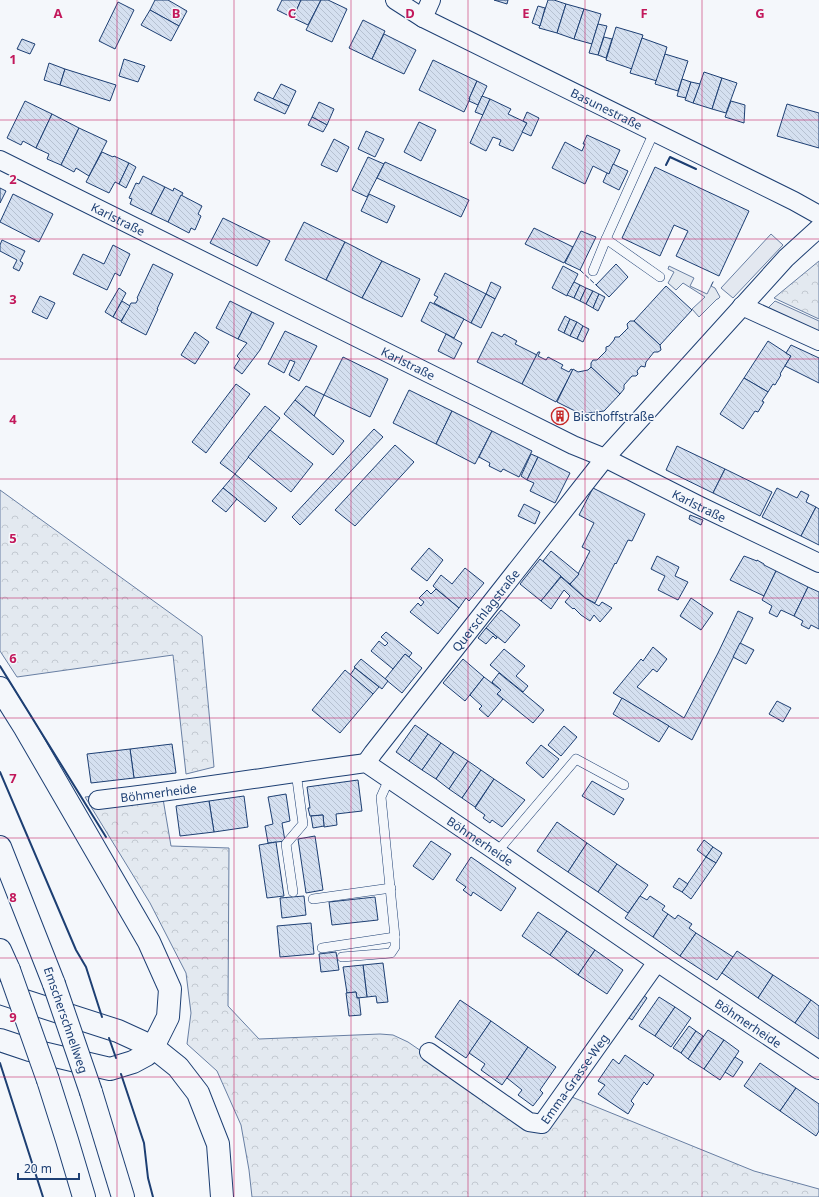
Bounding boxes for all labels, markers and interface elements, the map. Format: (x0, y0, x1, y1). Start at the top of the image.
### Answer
text: A (54, 4, 63, 22)
text: B (172, 4, 180, 22)
text: C (288, 4, 296, 22)
text: D (405, 4, 415, 22)
text: E (522, 4, 530, 22)
text: F (640, 4, 648, 22)
text: G (755, 4, 765, 22)
text: 1 (9, 50, 17, 68)
street label: Basunestraße (568, 84, 645, 133)
text: 2 (9, 170, 17, 188)
street label: Karlstraße (88, 198, 148, 239)
text: 3 (9, 290, 17, 308)
street label: Karlstraße (378, 343, 438, 384)
building icon: Bischoffstraße (550, 406, 570, 426)
place label: Bischoffstraße (573, 408, 654, 425)
text: 4 (9, 410, 17, 428)
street label: Karlstraße (669, 485, 729, 526)
text: 5 (9, 529, 17, 547)
street label: Querschlagstraße (448, 565, 523, 655)
text: 6 (9, 649, 17, 667)
text: 7 (9, 769, 17, 787)
street label: Böhmerheide (119, 779, 198, 806)
street label: Böhmerheide (444, 812, 517, 870)
text: 8 (9, 888, 17, 906)
street label: Emscherschnellweg (40, 965, 92, 1075)
street label: Böhmerheide (712, 995, 785, 1052)
text: 9 (9, 1008, 17, 1026)
street label: Emma-Grasse-Weg (536, 1030, 612, 1127)
scale bar (18, 1155, 79, 1181)
text: 20 m (24, 1160, 52, 1177)

